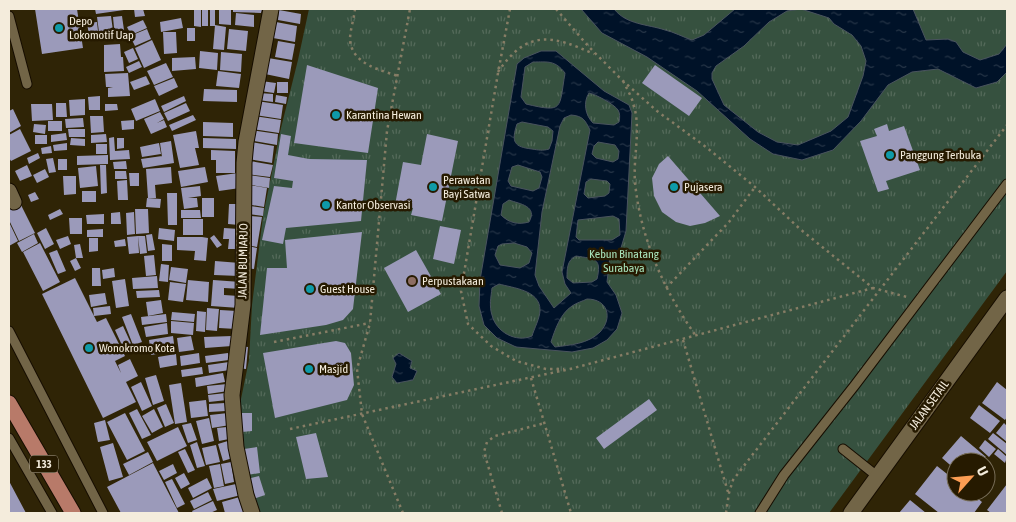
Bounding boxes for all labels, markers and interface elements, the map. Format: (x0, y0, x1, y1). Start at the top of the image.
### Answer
place label: Depo Lokomotif Uap (69, 14, 134, 42)
marker: Depo Lokomotif Uap (53, 22, 65, 34)
place label: Karantina Hewan (346, 108, 422, 122)
marker: Karantina Hewan (330, 109, 342, 121)
place label: Panggung Terbuka (900, 148, 981, 162)
marker: Panggung Terbuka (884, 149, 896, 161)
place label: Perawatan Bayi Satwa (443, 173, 491, 201)
place label: Pujasera (684, 180, 723, 194)
marker: Perawatan Bayi Satwa (427, 181, 439, 193)
marker: Pujasera (668, 181, 680, 193)
place label: Kantor Observasi (336, 198, 411, 212)
marker: Kantor Observasi (320, 199, 332, 211)
street label: JALAN BUMIARJO (235, 223, 251, 299)
park label: Kebun Binatang Surabaya (589, 247, 660, 275)
place label: Perpustakaan (422, 274, 484, 288)
marker: Perpustakaan (406, 275, 418, 287)
place label: Guest House (320, 282, 375, 296)
marker: Guest House (304, 283, 316, 295)
place label: Wonokromo Kota (99, 341, 175, 355)
marker: Wonokromo Kota (83, 342, 95, 354)
place label: Masjid (319, 362, 348, 376)
marker: Masjid (303, 363, 315, 375)
street label: JALAN SETAIL (906, 377, 952, 432)
north arrow (946, 452, 996, 502)
road number: 133 (30, 456, 58, 472)
text: U (974, 464, 992, 478)

